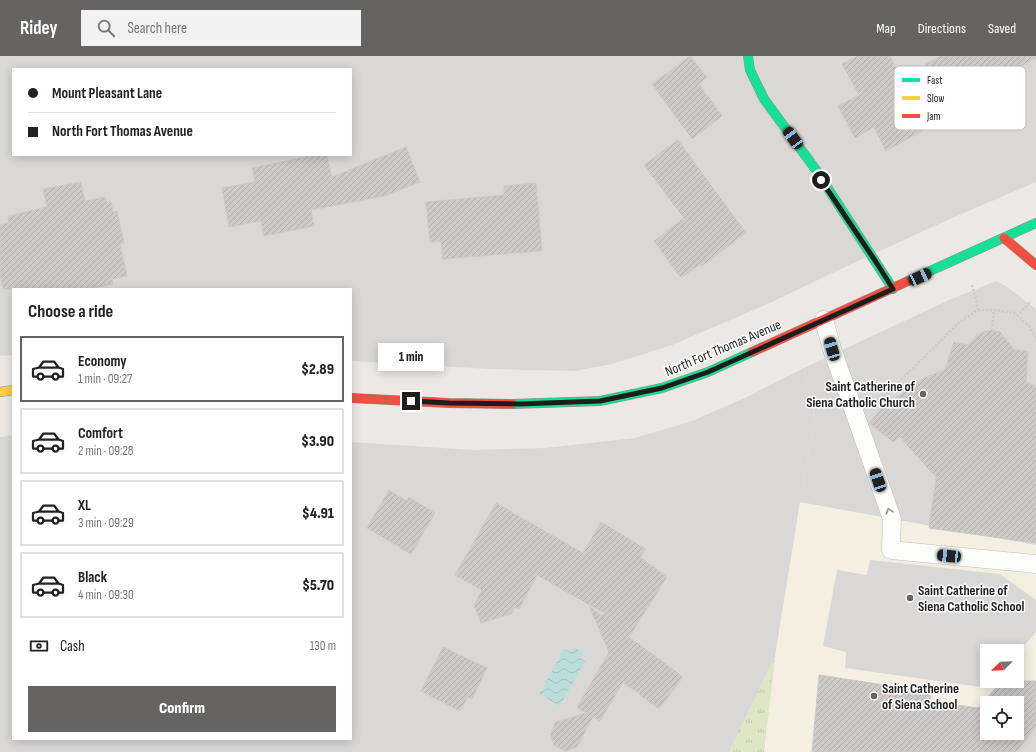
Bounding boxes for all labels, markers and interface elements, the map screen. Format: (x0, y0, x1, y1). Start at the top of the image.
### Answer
search box (81, 10, 361, 46)
text: Ridey (20, 17, 57, 40)
icon: search (95, 17, 117, 39)
text: Search here (127, 19, 187, 38)
text: Map (876, 20, 896, 37)
text: Directions (918, 20, 966, 37)
text: Saved (988, 20, 1016, 37)
legend (894, 66, 1026, 130)
text: Fast (927, 74, 943, 87)
text: Mount Pleasant Lane (52, 84, 162, 103)
text: Slow (927, 92, 944, 105)
text: Jam (926, 110, 941, 123)
text: North Fort Thomas Avenue (52, 122, 193, 141)
car (781, 125, 805, 151)
route start (812, 171, 830, 189)
car (907, 266, 933, 288)
text: Choose a ride (28, 301, 113, 322)
street label: North Fort Thomas Avenue (662, 316, 784, 380)
car (823, 336, 841, 362)
callout: 1 min (378, 343, 444, 371)
text: 1 min (399, 349, 423, 365)
icon: car (30, 351, 66, 387)
text: Economy (78, 352, 127, 371)
text: $2.89 (301, 360, 334, 379)
text: 1 min · 09:27 (78, 371, 132, 387)
place label: Saint Catherine of Siena Catholic Church (806, 378, 916, 411)
marker: Saint Catherine of Siena Catholic Church (918, 389, 928, 399)
route end (402, 392, 420, 410)
icon: car (30, 423, 66, 459)
text: Comfort (78, 424, 123, 443)
text: $3.90 (301, 432, 334, 451)
text: 2 min · 09:28 (78, 443, 134, 459)
car (868, 467, 888, 493)
icon: car (30, 495, 66, 531)
text: XL (78, 496, 91, 515)
text: $4.91 (302, 504, 334, 523)
one-way arrow (885, 508, 894, 515)
text: 3 min · 09:29 (78, 515, 134, 531)
car (936, 549, 962, 563)
icon: car (30, 567, 66, 603)
text: Black (78, 568, 107, 587)
text: $5.70 (302, 576, 334, 595)
place label: Saint Catherine of Siena Catholic School (918, 582, 1025, 615)
text: 4 min · 09:30 (78, 587, 134, 603)
marker: Saint Catherine of Siena Catholic School (905, 593, 915, 603)
icon: cash (28, 635, 50, 657)
text: Cash (60, 637, 85, 656)
text: 130 m (310, 638, 336, 654)
north arrow (980, 644, 1024, 688)
map controls (980, 644, 1024, 740)
place label: Saint Catherine of Siena School (882, 680, 959, 713)
button: Confirm (28, 686, 336, 732)
marker: Saint Catherine of Siena School (869, 691, 879, 701)
button: locate (980, 696, 1024, 740)

